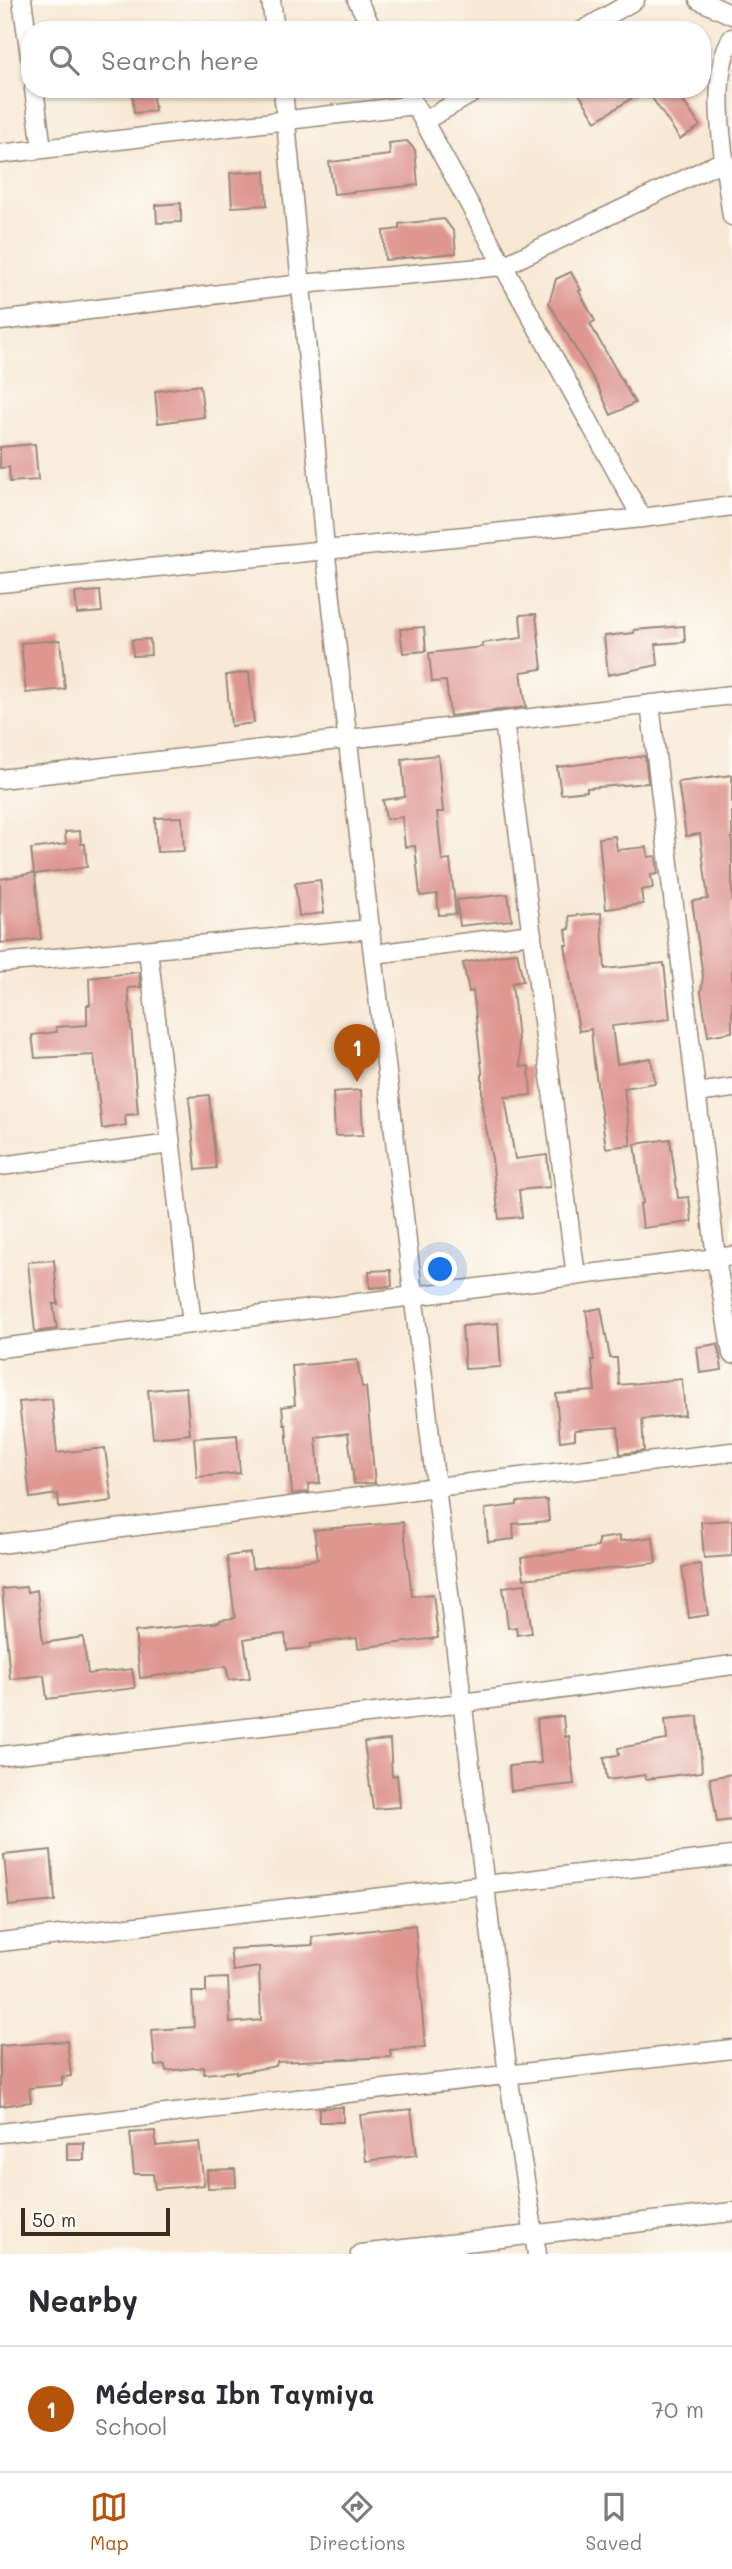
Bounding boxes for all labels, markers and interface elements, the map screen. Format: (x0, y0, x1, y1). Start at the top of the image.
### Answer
search box (21, 21, 711, 98)
icon: search (45, 41, 83, 79)
text: Search here (101, 43, 259, 77)
pin: 1 (334, 1024, 380, 1082)
your location (423, 1252, 457, 1286)
scale bar (21, 2205, 170, 2237)
text: 50 m (32, 2207, 76, 2232)
text: Nearby (28, 2280, 138, 2320)
text: Médersa Ibn Taymiya (95, 2377, 374, 2411)
text: 1 (46, 2394, 56, 2424)
text: 70 m (651, 2394, 704, 2424)
text: School (95, 2411, 168, 2441)
tab: Map (90, 2488, 129, 2555)
tab: Directions (309, 2488, 405, 2555)
tab: Saved (586, 2488, 642, 2555)

